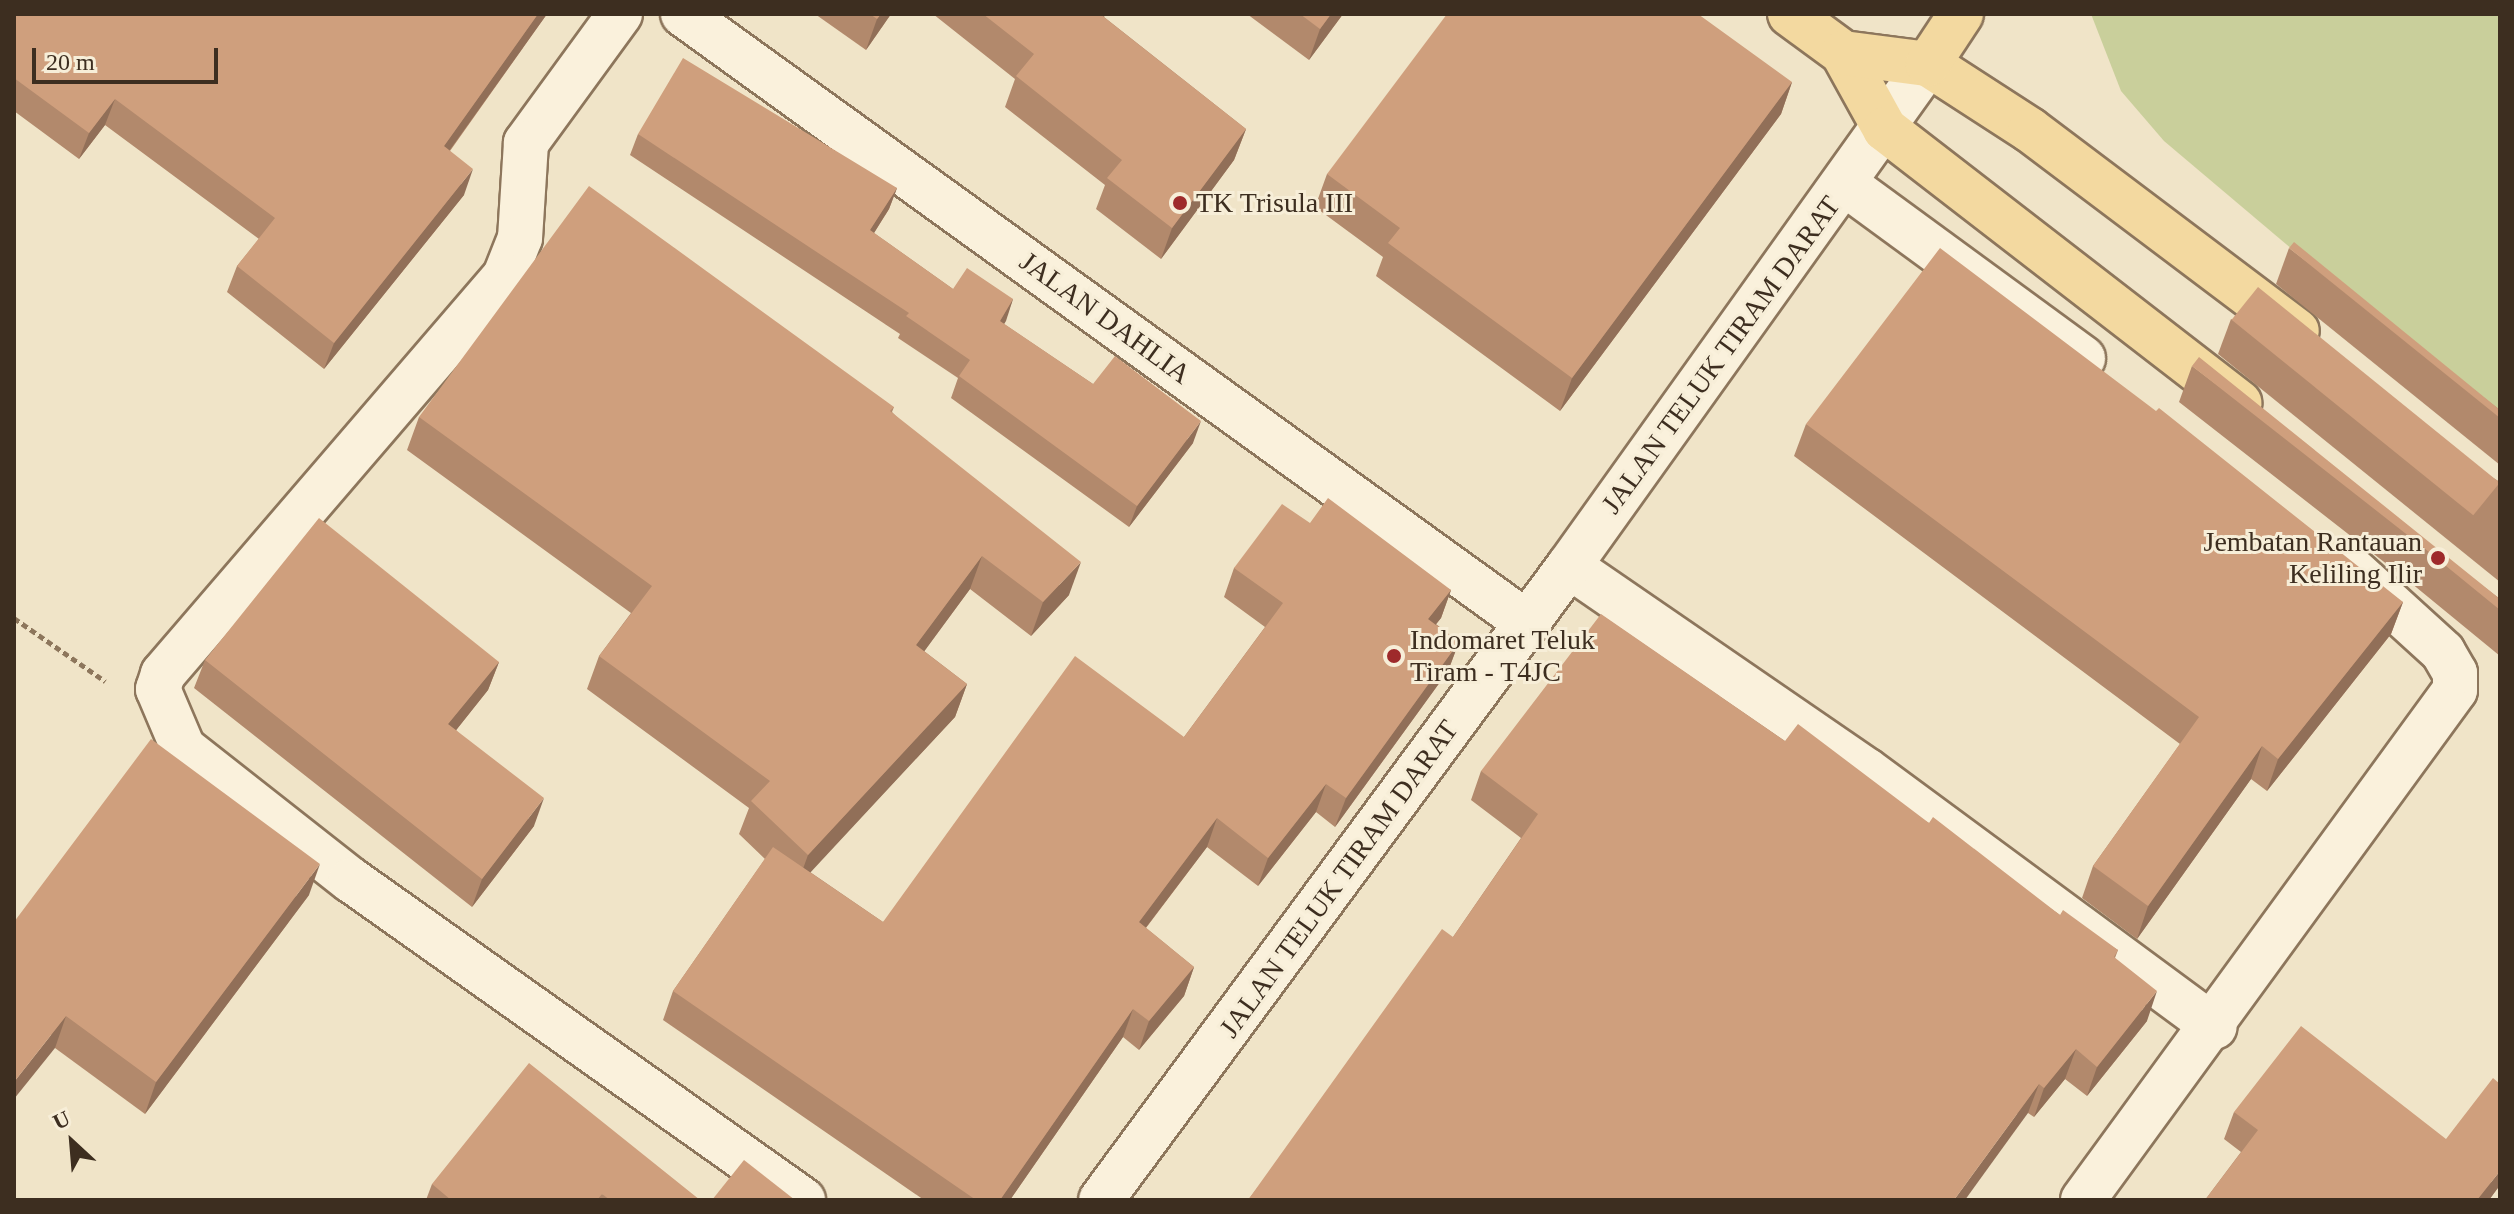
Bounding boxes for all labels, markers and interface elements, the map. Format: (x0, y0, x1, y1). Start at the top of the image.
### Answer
scale bar (36, 32, 222, 82)
text: 20 m (46, 49, 95, 75)
place label: TK Trisula III (1196, 186, 1354, 220)
street label: JALAN TELUK TIRAM DARAT (1594, 189, 1848, 521)
marker: TK Trisula III (1171, 194, 1189, 212)
street label: JALAN DAHLIA (1013, 245, 1197, 391)
place label: Jembatan Rantauan Keliling Ilir (2204, 525, 2422, 591)
marker: Jembatan Rantauan Keliling Ilir (2429, 549, 2447, 567)
place label: Indomaret Teluk Tiram - T4JC (1410, 623, 1595, 689)
marker: Indomaret Teluk Tiram - T4JC (1385, 647, 1403, 665)
street label: JALAN TELUK TIRAM DARAT (1212, 713, 1466, 1045)
north arrow (32, 1102, 112, 1182)
text: U (49, 1105, 74, 1135)

